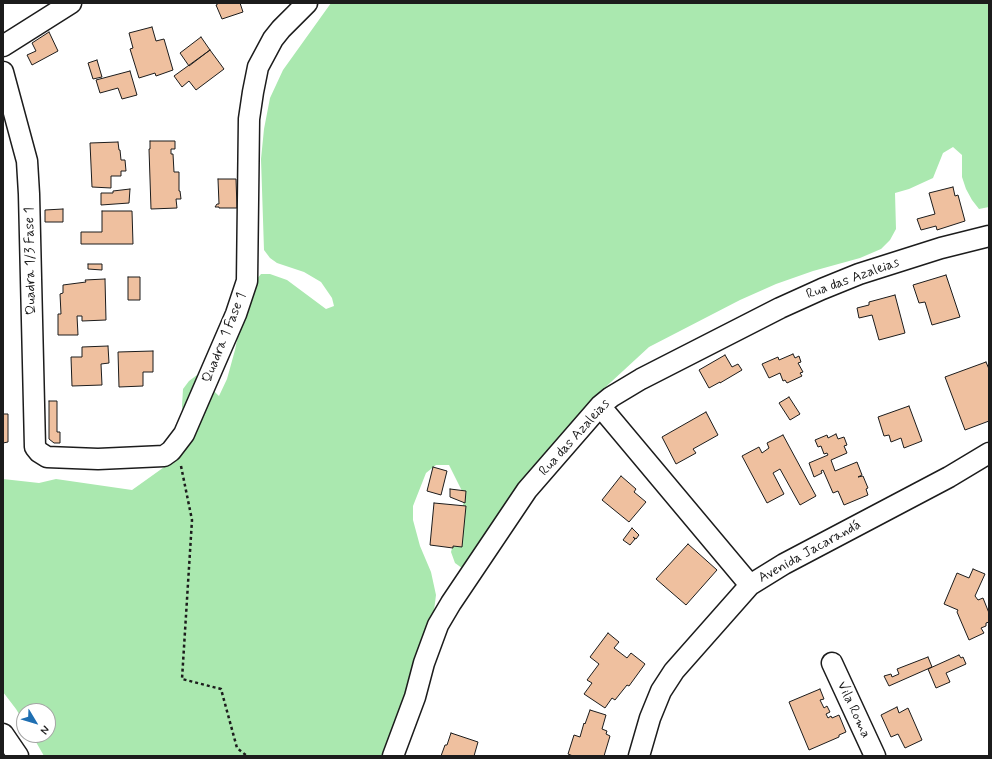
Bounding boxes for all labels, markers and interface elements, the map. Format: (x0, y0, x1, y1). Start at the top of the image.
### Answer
street label: Quadra 1/3 Fase 1 (22, 207, 40, 315)
street label: Rua das Azaleias (804, 254, 902, 304)
street label: Quadra 1 Fase 1 (199, 291, 251, 385)
street label: Rua das Azaleias (536, 396, 614, 480)
street label: Avenida Jacarandá (756, 517, 864, 587)
street label: Vila Roma (833, 679, 873, 741)
north arrow (16, 703, 56, 743)
text: N (37, 723, 52, 737)

